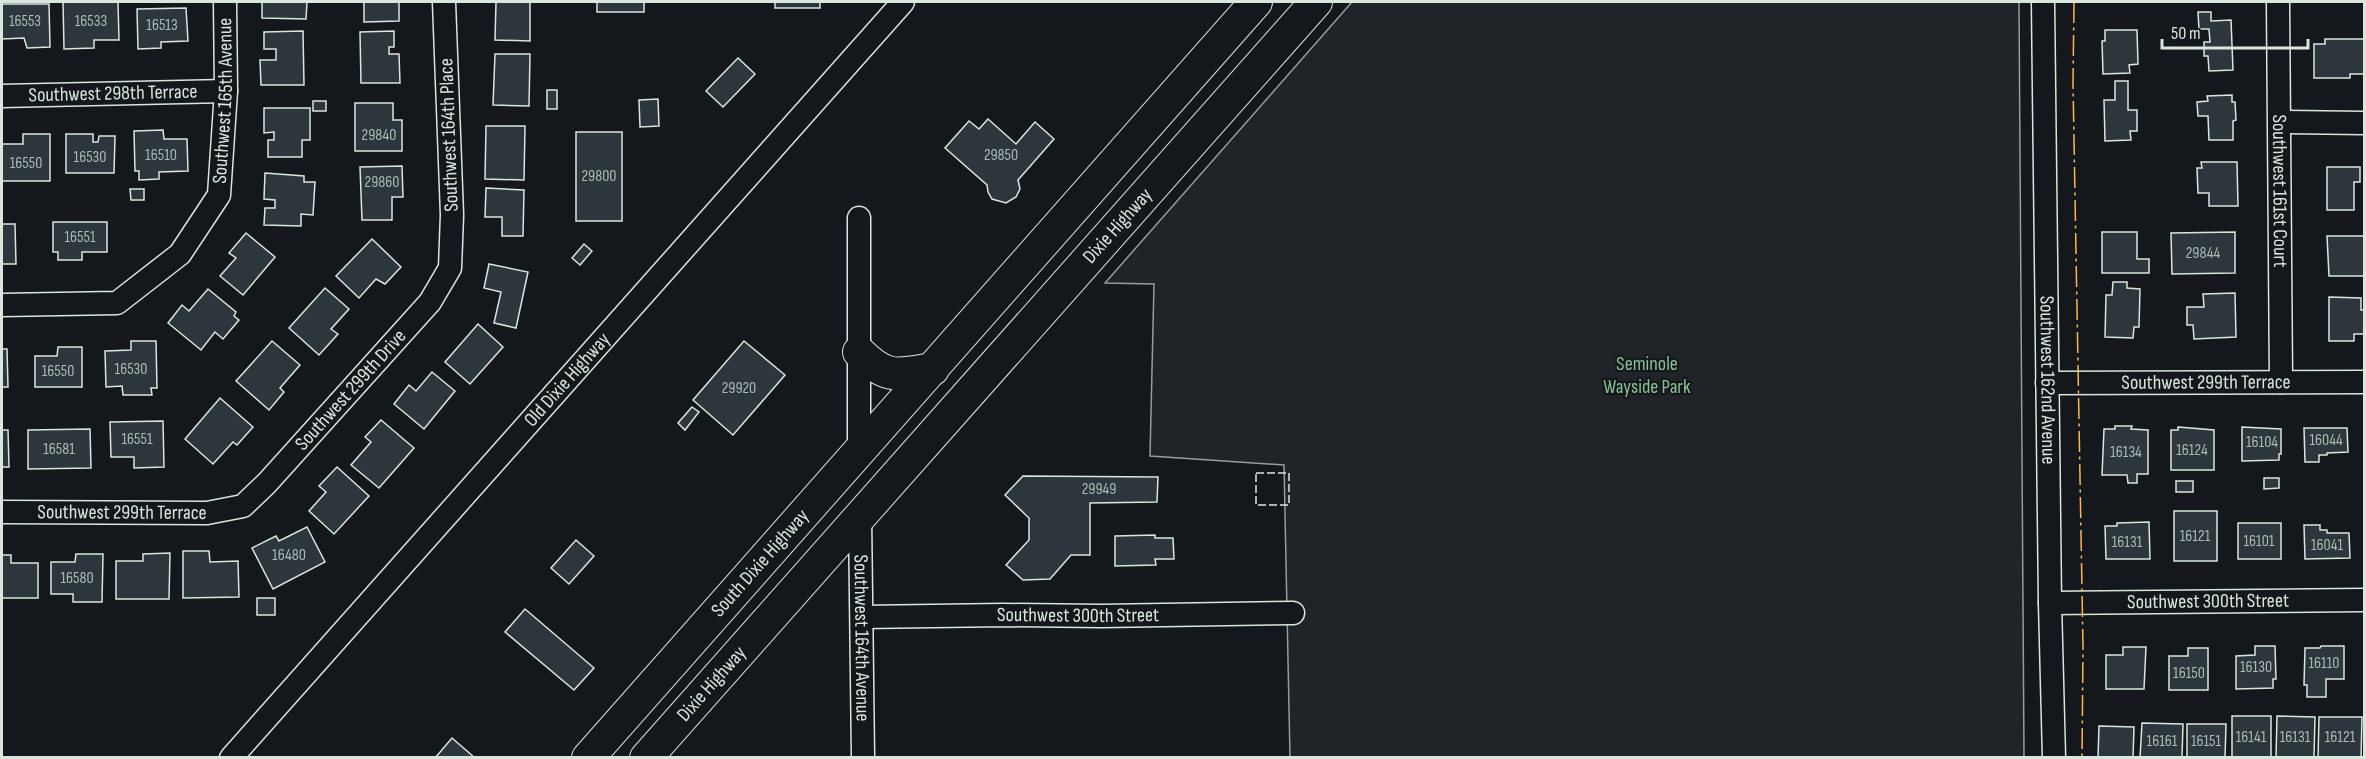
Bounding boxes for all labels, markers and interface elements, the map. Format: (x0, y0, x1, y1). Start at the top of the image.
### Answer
house number: 16553 (9, 12, 41, 31)
house number: 16533 (75, 12, 107, 31)
scale bar (2162, 12, 2308, 50)
house number: 16513 (146, 16, 178, 35)
street label: Southwest 165th Avenue (208, 18, 238, 184)
text: 50 m (2171, 23, 2201, 44)
street label: Southwest 164th Place (434, 58, 464, 212)
street label: Southwest 298th Terrace (28, 80, 198, 107)
street label: Southwest 161st Court (2267, 114, 2292, 268)
house number: 29840 (362, 126, 396, 145)
house number: 16510 (145, 146, 177, 165)
house number: 29850 (984, 146, 1018, 165)
house number: 16530 (74, 148, 106, 167)
house number: 16550 (10, 154, 42, 173)
house number: 29800 (582, 167, 616, 186)
house number: 29860 (365, 173, 399, 192)
street label: Dixie Highway (1078, 183, 1157, 269)
house number: 16551 (64, 228, 96, 247)
house number: 29844 (2186, 244, 2221, 263)
street label: Southwest 162nd Avenue (2034, 295, 2060, 465)
street label: Southwest 299th Drive (290, 325, 411, 456)
street label: Old Dixie Highway (519, 328, 615, 432)
park label: Seminole Wayside Park (1603, 352, 1691, 399)
house number: 16530 (115, 360, 147, 379)
house number: 16550 (42, 362, 74, 381)
street label: Southwest 299th Terrace (2121, 370, 2291, 395)
house number: 29920 (722, 379, 756, 398)
house number: 16551 (121, 430, 153, 449)
house number: 16044 (2309, 431, 2343, 450)
house number: 16104 (2246, 433, 2278, 452)
house number: 16581 (43, 440, 75, 459)
house number: 16124 (2176, 441, 2208, 460)
house number: 16134 (2110, 443, 2142, 462)
house number: 29949 (1082, 480, 1116, 499)
street label: Southwest 299th Terrace (37, 500, 207, 525)
street label: South Dixie Highway (706, 504, 814, 622)
house number: 16121 (2180, 527, 2211, 546)
house number: 16101 (2244, 532, 2275, 551)
house number: 16131 (2112, 533, 2143, 552)
house number: 16041 (2311, 536, 2343, 555)
house number: 16480 (272, 546, 306, 565)
street label: Southwest 164th Avenue (848, 554, 875, 722)
house number: 16580 (60, 569, 94, 588)
street label: Southwest 300th Street (2127, 589, 2289, 614)
street label: Southwest 300th Street (997, 603, 1159, 628)
street label: Dixie Highway (672, 641, 752, 727)
house number: 16110 (2309, 654, 2339, 673)
house number: 16130 (2240, 658, 2272, 677)
house number: 16150 (2173, 664, 2205, 683)
house number: 16141 (2236, 728, 2267, 747)
house number: 16131 (2280, 728, 2311, 747)
house number: 16121 (2325, 728, 2356, 747)
house number: 16161 (2147, 732, 2178, 751)
house number: 16151 (2191, 732, 2222, 751)

